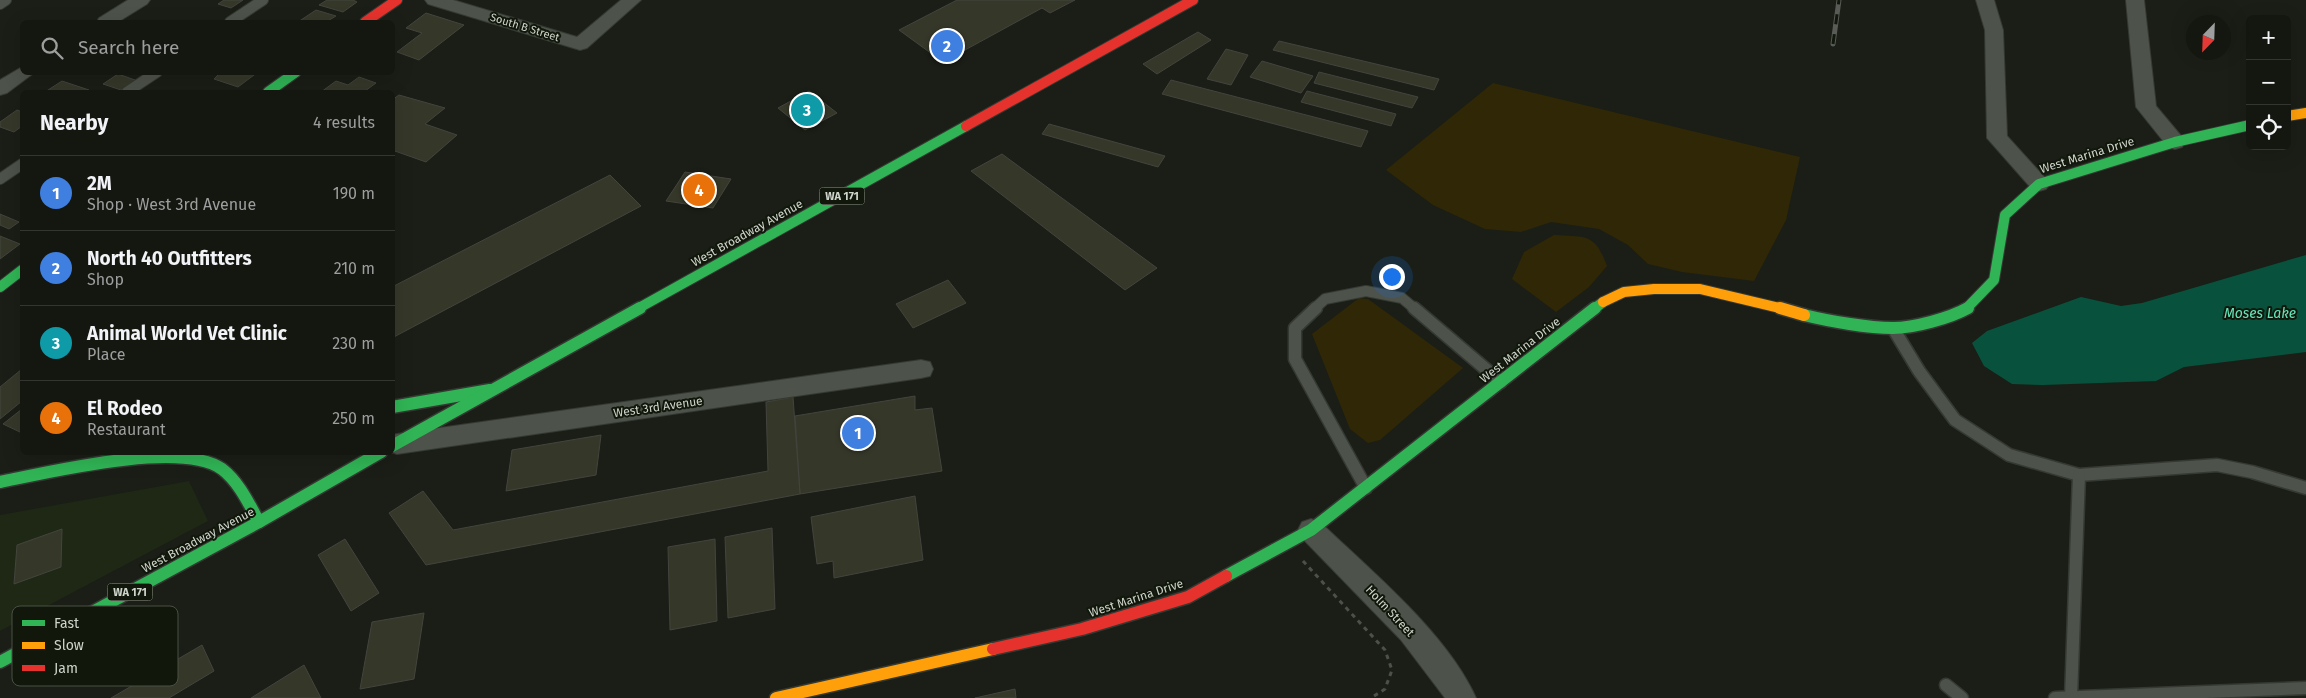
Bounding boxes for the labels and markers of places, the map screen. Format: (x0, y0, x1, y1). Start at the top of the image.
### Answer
pin: 2 (931, 27, 963, 65)
pin: 3 (791, 91, 823, 129)
pin: 4 (683, 171, 715, 209)
pin: 1 (842, 414, 874, 452)

